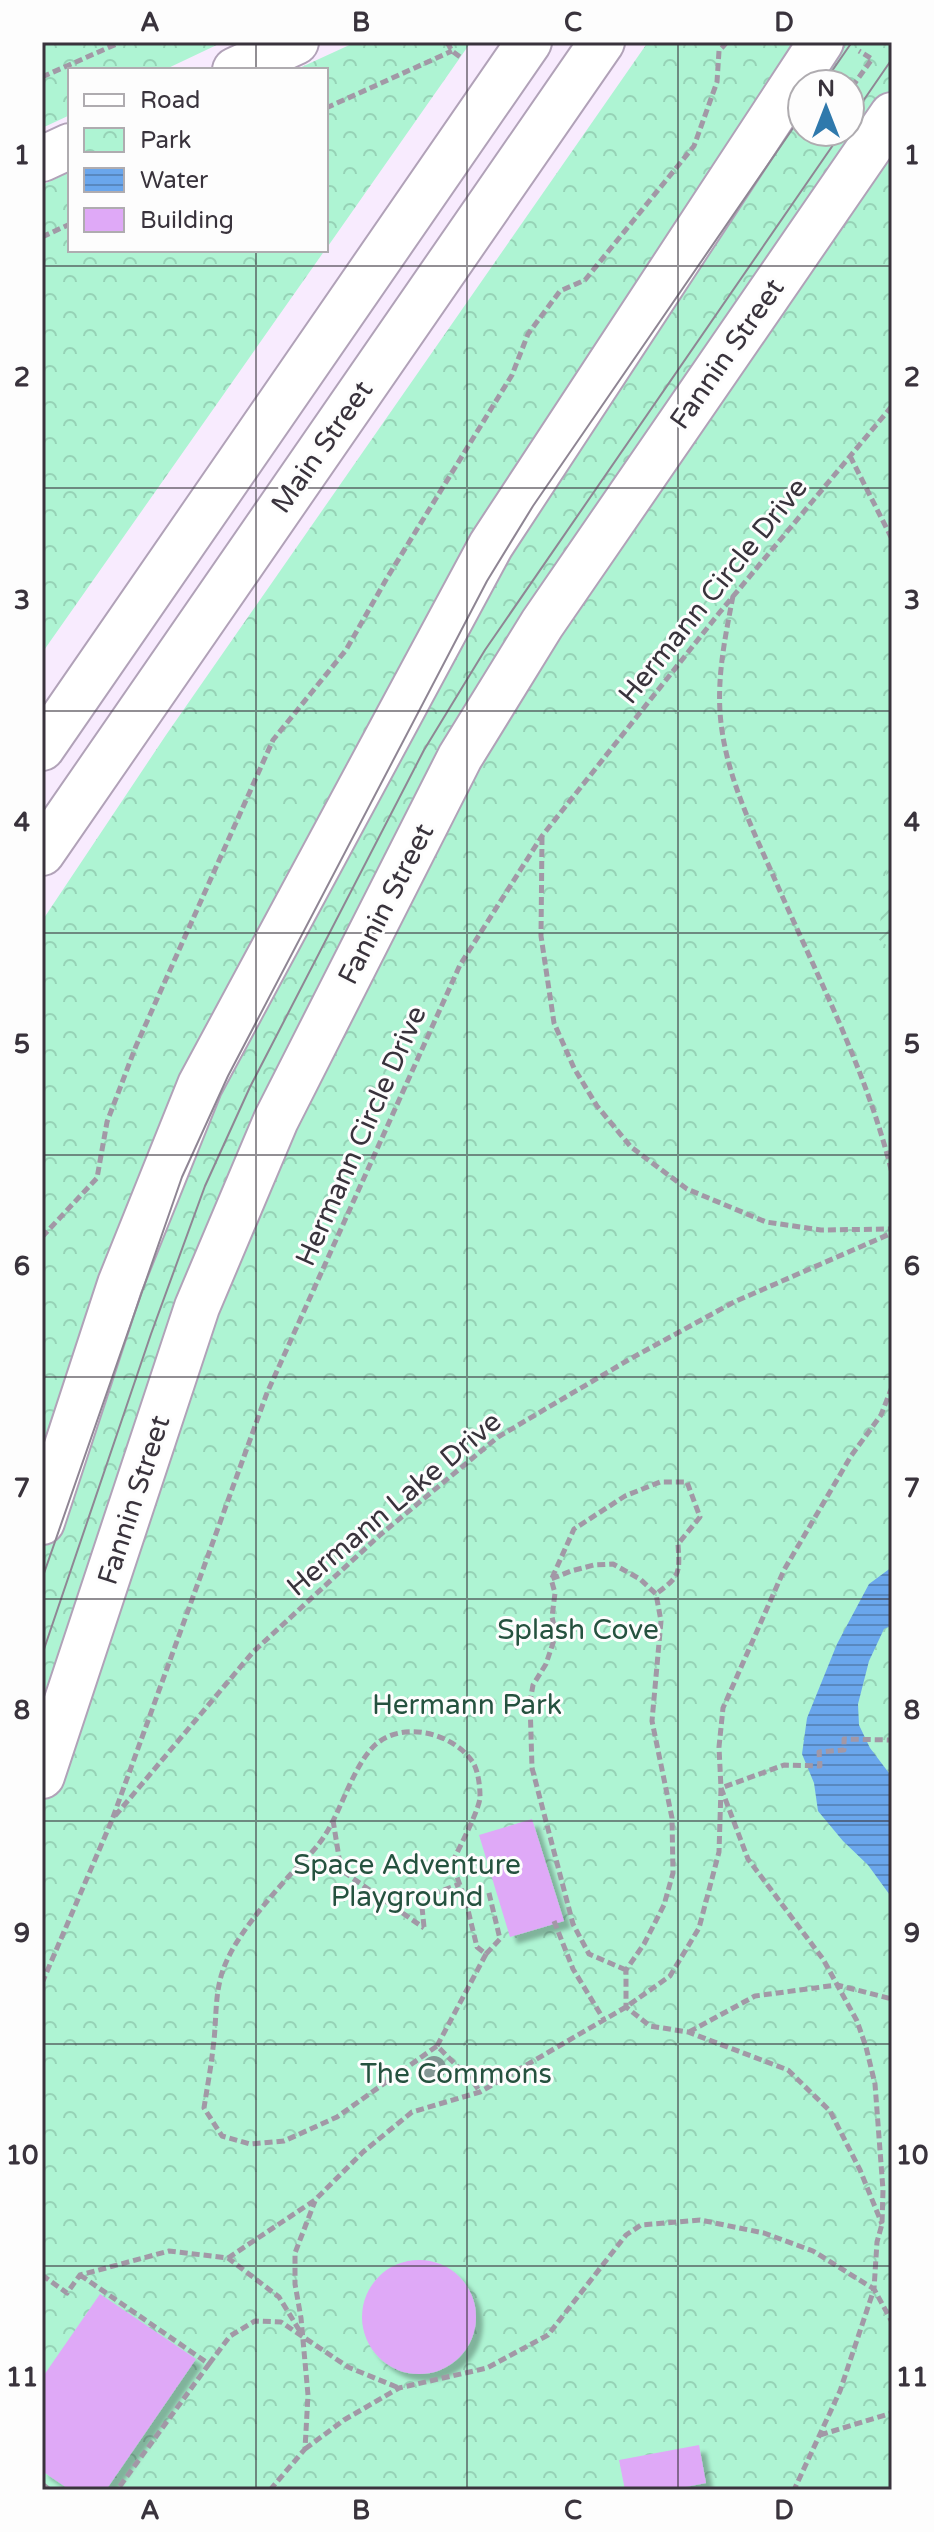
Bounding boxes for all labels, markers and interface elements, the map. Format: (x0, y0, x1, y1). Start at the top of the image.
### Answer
text: A (140, 7, 160, 38)
text: B (352, 7, 370, 38)
text: C (564, 7, 582, 38)
text: D (774, 7, 794, 38)
legend (68, 68, 328, 252)
north arrow (786, 68, 866, 148)
text: N (817, 76, 835, 102)
text: Road (140, 86, 200, 115)
text: Park (140, 126, 191, 155)
text: 1 (14, 140, 30, 171)
text: 1 (904, 140, 920, 171)
text: Water (140, 166, 209, 195)
text: Building (140, 206, 234, 235)
street label: Fannin Street (663, 272, 792, 436)
text: 2 (14, 362, 30, 393)
text: 2 (904, 362, 920, 393)
street label: Main Street (264, 374, 380, 520)
street label: Hermann Circle Drive (611, 471, 815, 711)
text: 3 (14, 585, 30, 616)
text: 3 (904, 585, 920, 616)
text: 4 (14, 807, 30, 838)
text: 4 (904, 807, 920, 838)
street label: Fannin Street (331, 818, 441, 990)
street label: Hermann Circle Drive (288, 1001, 434, 1271)
text: 5 (14, 1029, 30, 1060)
text: 5 (904, 1029, 920, 1060)
text: 6 (14, 1251, 30, 1282)
text: 6 (904, 1251, 920, 1282)
street label: Hermann Lake Drive (280, 1404, 508, 1604)
street label: Fannin Street (91, 1411, 177, 1589)
text: 7 (14, 1473, 30, 1504)
text: 7 (904, 1473, 920, 1504)
park label: Splash Cove (497, 1613, 659, 1647)
park label: Hermann Park (372, 1688, 562, 1722)
text: 8 (14, 1695, 30, 1726)
text: 8 (904, 1695, 920, 1726)
park label: Space Adventure Playground (293, 1848, 521, 1914)
text: 9 (14, 1918, 30, 1949)
text: 9 (904, 1918, 920, 1949)
park label: The Commons (360, 2057, 552, 2091)
text: 10 (6, 2140, 38, 2171)
text: 10 (896, 2140, 928, 2171)
text: 11 (6, 2362, 38, 2393)
text: 11 (896, 2362, 928, 2393)
text: A (140, 2495, 160, 2526)
text: B (352, 2495, 370, 2526)
text: C (564, 2495, 582, 2526)
text: D (774, 2495, 794, 2526)

